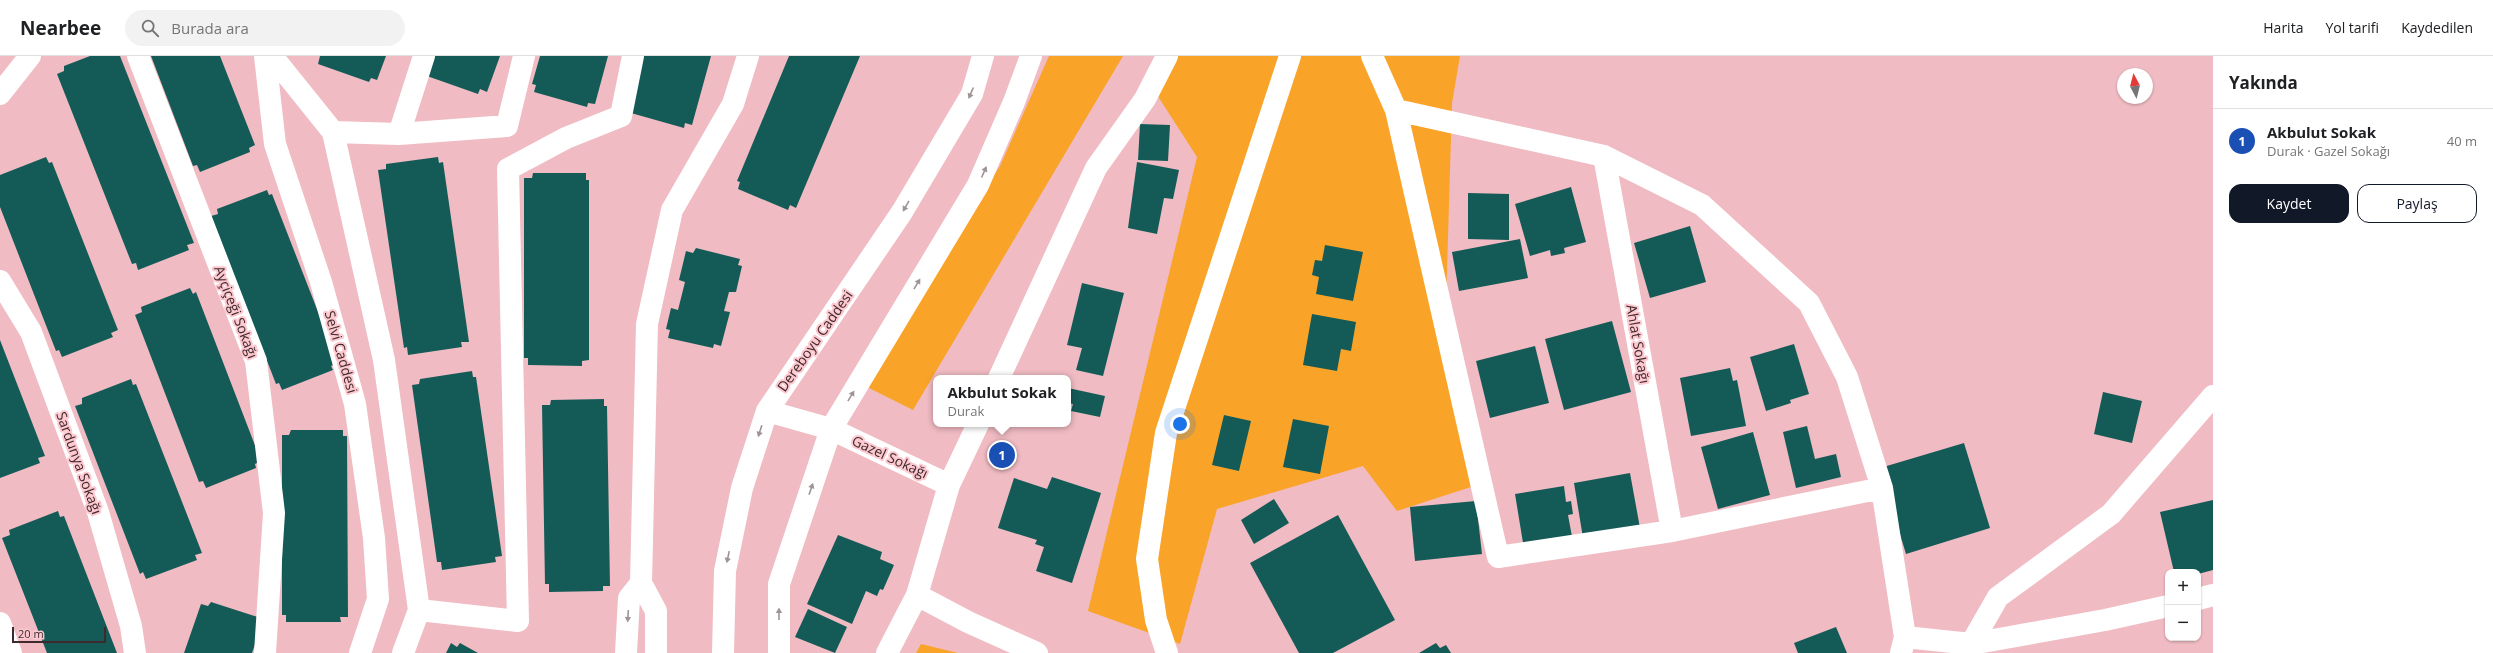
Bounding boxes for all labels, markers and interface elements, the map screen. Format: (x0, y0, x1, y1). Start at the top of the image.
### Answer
search box (125, 10, 405, 46)
text: Nearbee (20, 15, 101, 41)
icon: search (139, 17, 161, 39)
text: Burada ara (171, 18, 249, 38)
text: Harita (2263, 18, 2303, 37)
text: Yol tarifi (2325, 18, 2379, 37)
text: Kaydedilen (2401, 18, 2473, 37)
north arrow (2117, 68, 2153, 104)
text: Yakında (2229, 71, 2298, 94)
one-way arrow (968, 87, 975, 99)
text: Akbulut Sokak (2267, 122, 2376, 142)
text: 1 (2238, 132, 2246, 150)
text: 40 m (2447, 132, 2477, 150)
text: Durak · Gazel Sokağı (2267, 142, 2390, 160)
one-way arrow (981, 167, 987, 178)
button: Kaydet (2229, 184, 2349, 223)
button: Paylaş (2357, 184, 2477, 223)
one-way arrow (903, 200, 910, 211)
street label: Ayçiçeği Sokağı (210, 263, 263, 361)
one-way arrow (914, 278, 921, 290)
street label: Dereboyu Caddesi (773, 286, 857, 395)
street label: Ahlat Sokağı (1622, 303, 1655, 385)
street label: Selvi Caddesi (321, 308, 362, 395)
popup (933, 375, 1071, 427)
text: Akbulut Sokak (947, 382, 1057, 402)
one-way arrow (847, 390, 854, 402)
text: Durak (947, 402, 984, 420)
street label: Sardunya Sokağı (52, 409, 107, 517)
your location (1170, 414, 1190, 434)
one-way arrow (757, 426, 763, 438)
street label: Gazel Sokağı (849, 431, 931, 482)
pin: 1 (989, 440, 1015, 470)
one-way arrow (808, 483, 814, 495)
one-way arrow (724, 551, 730, 563)
map controls (2165, 569, 2201, 641)
button: + (2165, 569, 2201, 605)
button: − (2165, 605, 2201, 641)
one-way arrow (776, 607, 782, 620)
one-way arrow (625, 610, 632, 622)
scale bar (12, 625, 106, 644)
text: 20 m (18, 626, 44, 641)

